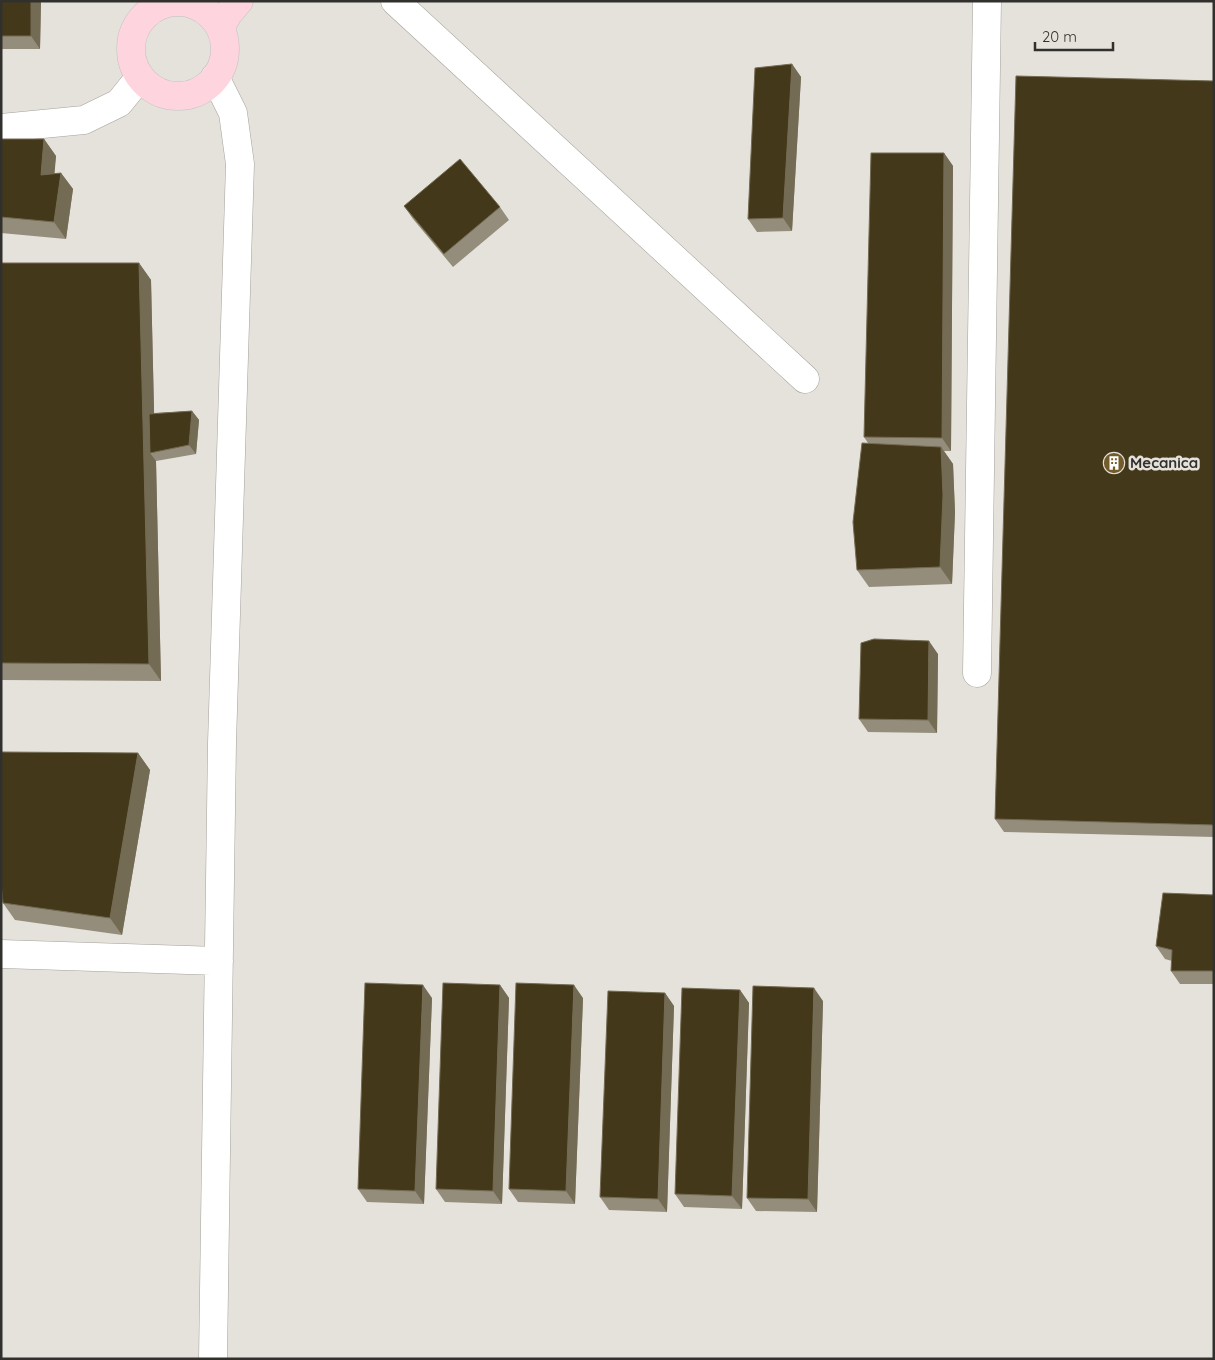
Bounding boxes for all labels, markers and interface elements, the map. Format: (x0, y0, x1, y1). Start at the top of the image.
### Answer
scale bar (1035, 20, 1112, 52)
text: 20 m (1042, 27, 1077, 46)
building icon: Mecanica (1102, 451, 1126, 475)
place label: Mecanica (1130, 453, 1198, 472)

